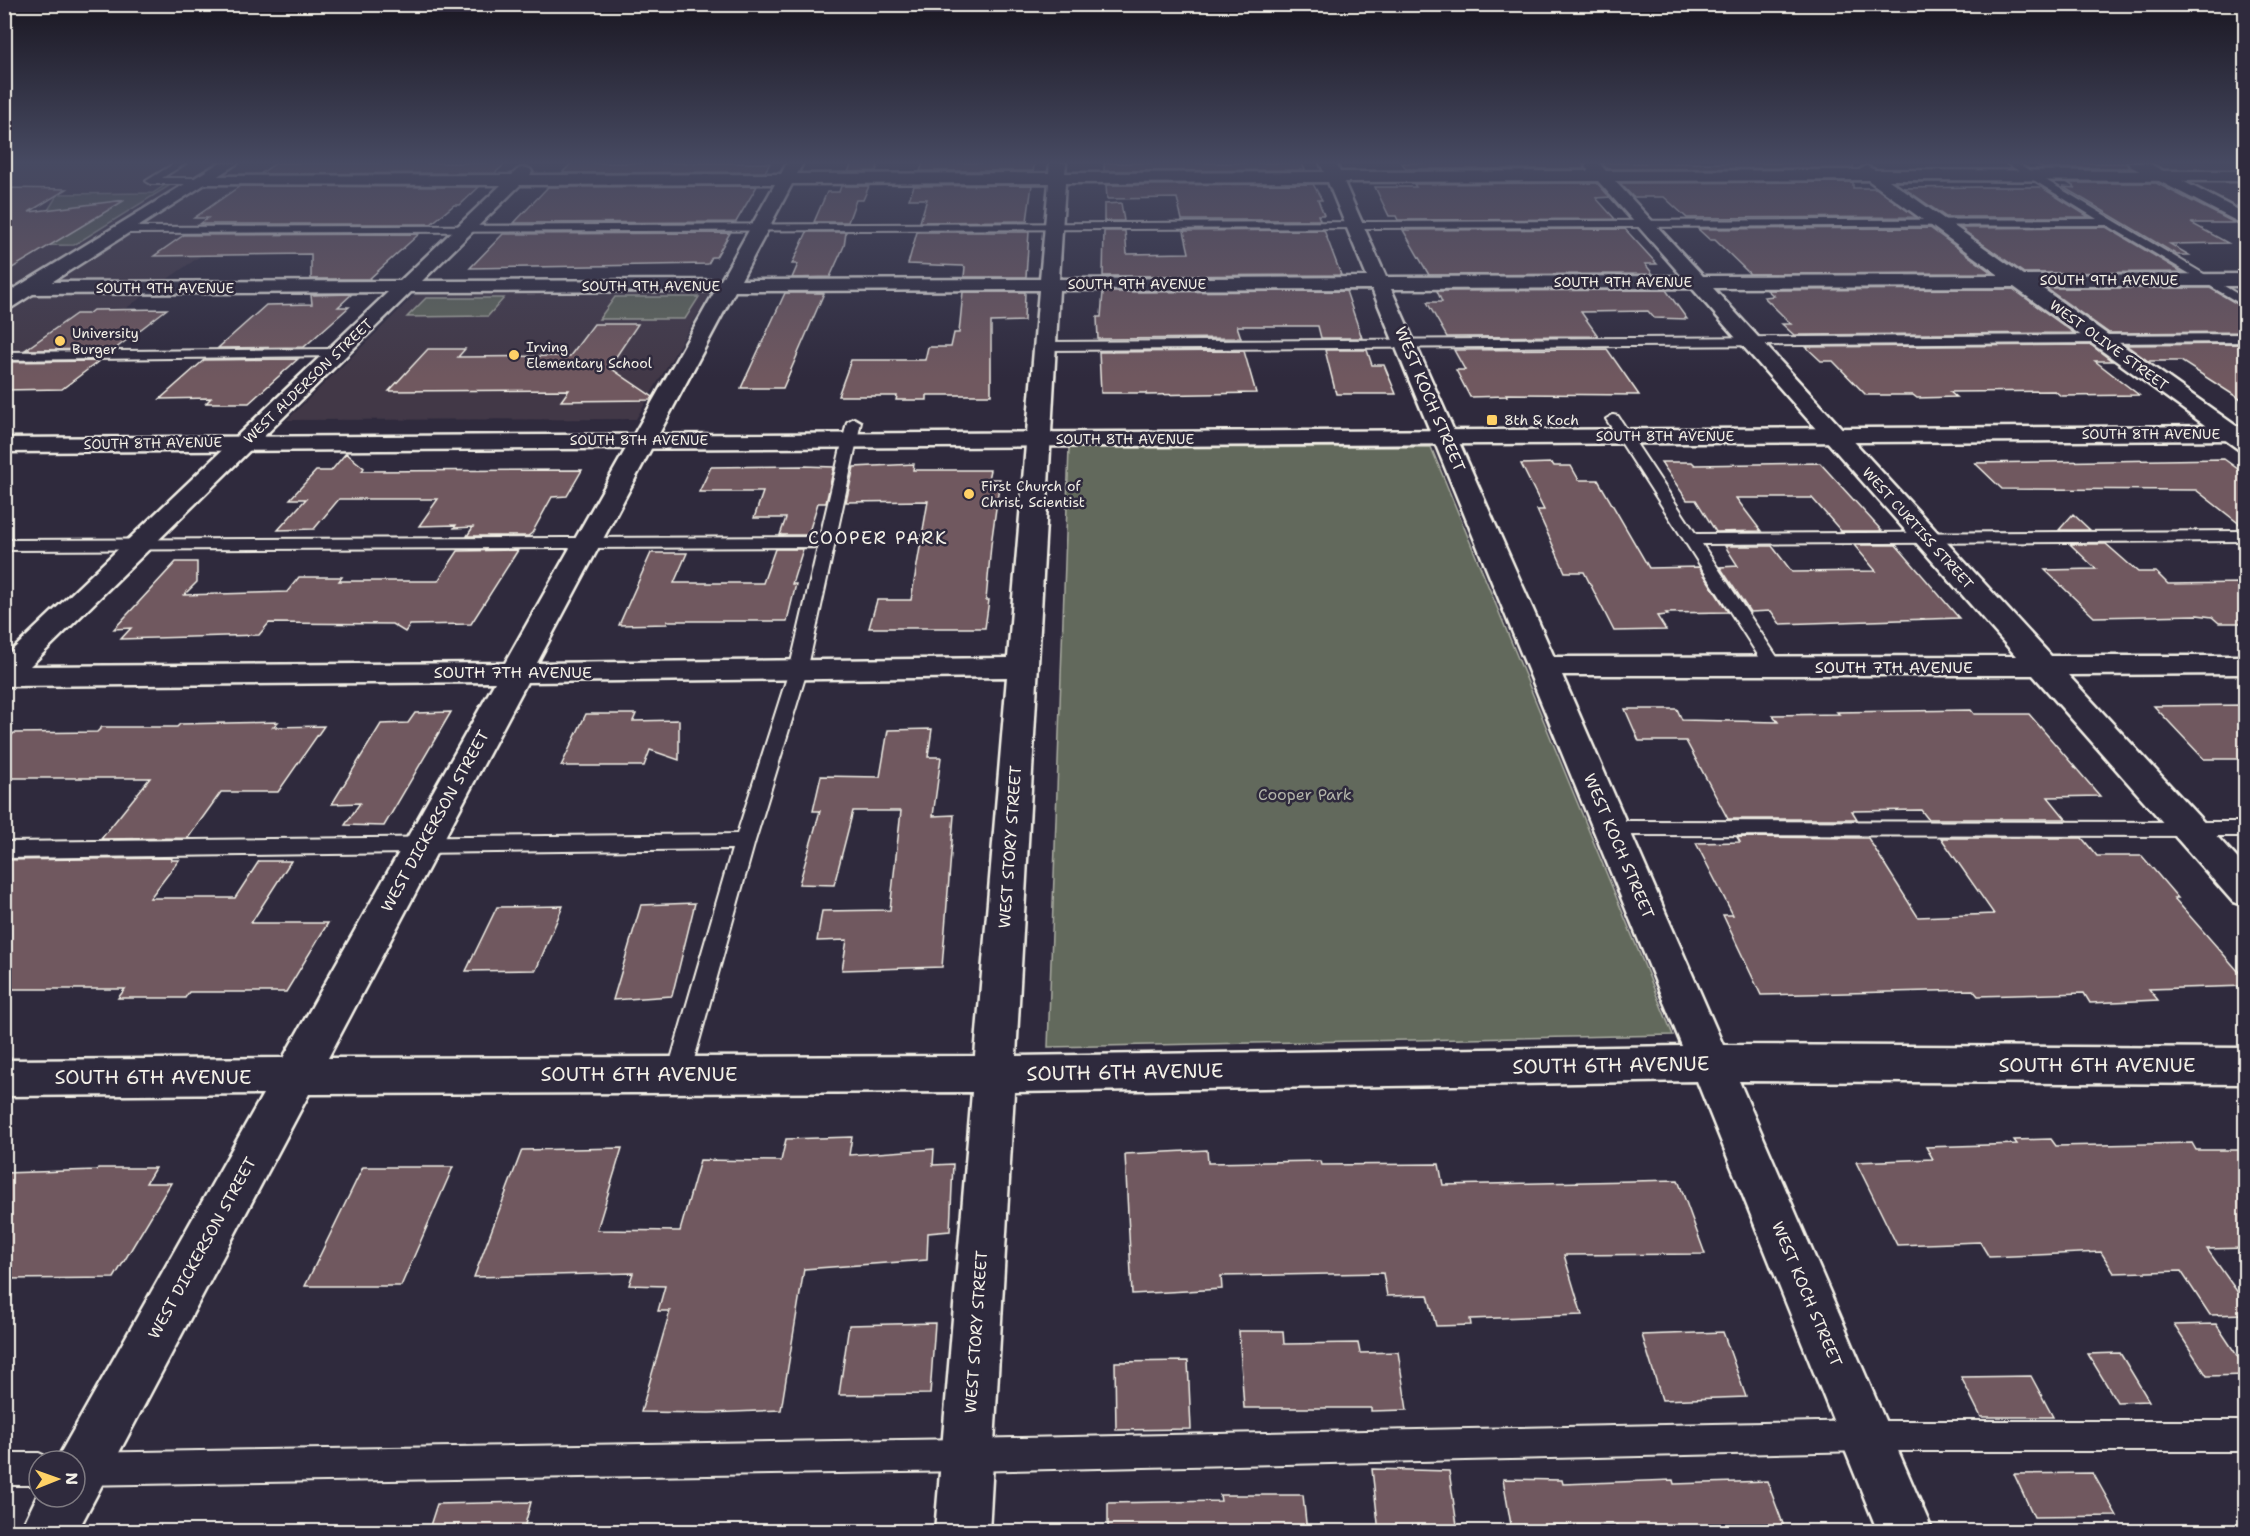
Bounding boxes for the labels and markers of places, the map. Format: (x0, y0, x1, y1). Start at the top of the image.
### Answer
place label: University Burger (72, 324, 139, 358)
marker: University Burger (53, 334, 67, 348)
place label: Irving Elementary School (526, 338, 653, 372)
marker: Irving Elementary School (507, 348, 521, 362)
place label: 8th & Koch (1504, 411, 1579, 429)
marker: 8th & Koch (1485, 413, 1499, 427)
place label: First Church of Christ, Scientist (981, 477, 1085, 511)
marker: First Church of Christ, Scientist (962, 487, 976, 501)

